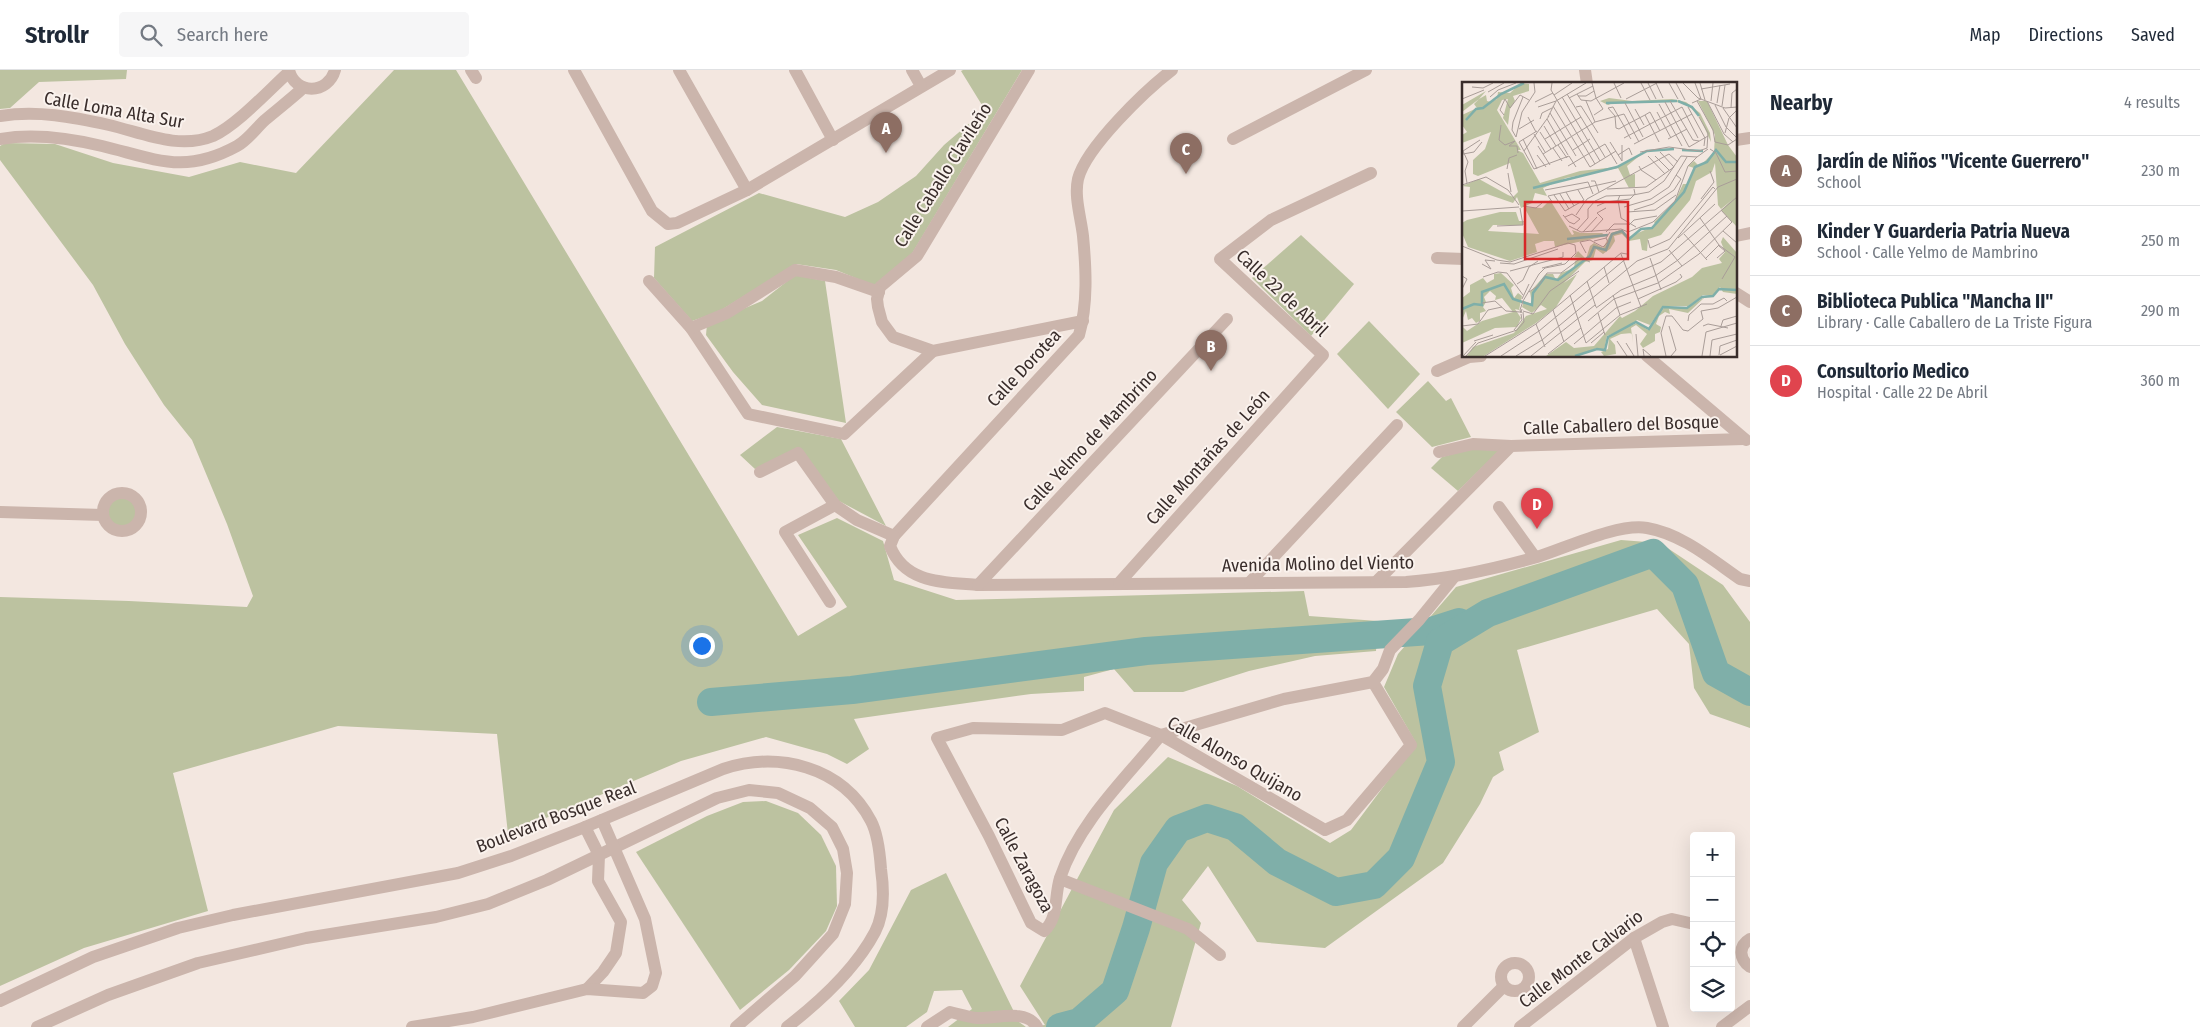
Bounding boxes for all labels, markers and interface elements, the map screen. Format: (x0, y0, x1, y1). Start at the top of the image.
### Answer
search box (119, 12, 469, 57)
text: Strollr (25, 21, 89, 49)
icon: search (137, 21, 165, 49)
text: Search here (177, 23, 268, 46)
text: Map (1969, 24, 2001, 46)
text: Directions (2029, 24, 2103, 46)
text: Saved (2131, 24, 2175, 46)
inset map (1462, 82, 1738, 358)
street label: Calle Loma Alta Sur (42, 87, 186, 133)
text: Nearby (1770, 90, 1832, 116)
text: 4 results (2124, 93, 2180, 112)
street label: Calle Caballo Clavileño (890, 99, 996, 251)
pin: A (870, 112, 902, 153)
pin: C (1170, 133, 1202, 174)
text: Jardín de Niños "Vicente Guerrero" (1817, 150, 2089, 173)
text: A (1782, 161, 1790, 180)
text: 230 m (2141, 161, 2180, 180)
text: School (1817, 173, 1861, 192)
text: Kinder Y Guarderia Patria Nueva (1817, 220, 2070, 243)
text: B (1782, 231, 1790, 250)
text: 250 m (2141, 231, 2180, 250)
text: School · Calle Yelmo de Mambrino (1817, 243, 2038, 262)
street label: Calle 22 de Abril (1231, 245, 1333, 341)
text: Biblioteca Publica "Mancha II" (1817, 290, 2053, 313)
text: C (1782, 301, 1790, 320)
text: 290 m (2141, 301, 2180, 320)
text: Library · Calle Caballero de La Triste Figura (1817, 313, 2092, 332)
street label: Calle Dorotea (982, 324, 1066, 412)
pin: B (1195, 330, 1227, 371)
text: Consultorio Medico (1817, 360, 1969, 383)
street label: Calle Yelmo de Mambrino (1018, 364, 1162, 516)
text: D (1781, 371, 1791, 390)
text: 360 m (2140, 371, 2180, 390)
text: Hospital · Calle 22 De Abril (1817, 383, 1988, 402)
street label: Calle Montañas de León (1141, 385, 1275, 529)
street label: Calle Caballero del Bosque (1523, 411, 1720, 439)
pin: D (1521, 488, 1553, 529)
street label: Avenida Molino del Viento (1222, 551, 1414, 577)
your location (689, 633, 715, 659)
street label: Calle Alonso Quijano (1164, 711, 1306, 807)
street label: Boulevard Bosque Real (473, 776, 639, 858)
street label: Calle Zaragoza (990, 814, 1058, 917)
map controls (1690, 832, 1735, 1012)
button: + (1690, 832, 1735, 877)
button: − (1690, 877, 1735, 922)
street label: Calle Monte Calvario (1515, 905, 1647, 1013)
button: locate (1690, 922, 1735, 967)
button: layers (1690, 967, 1735, 1012)

